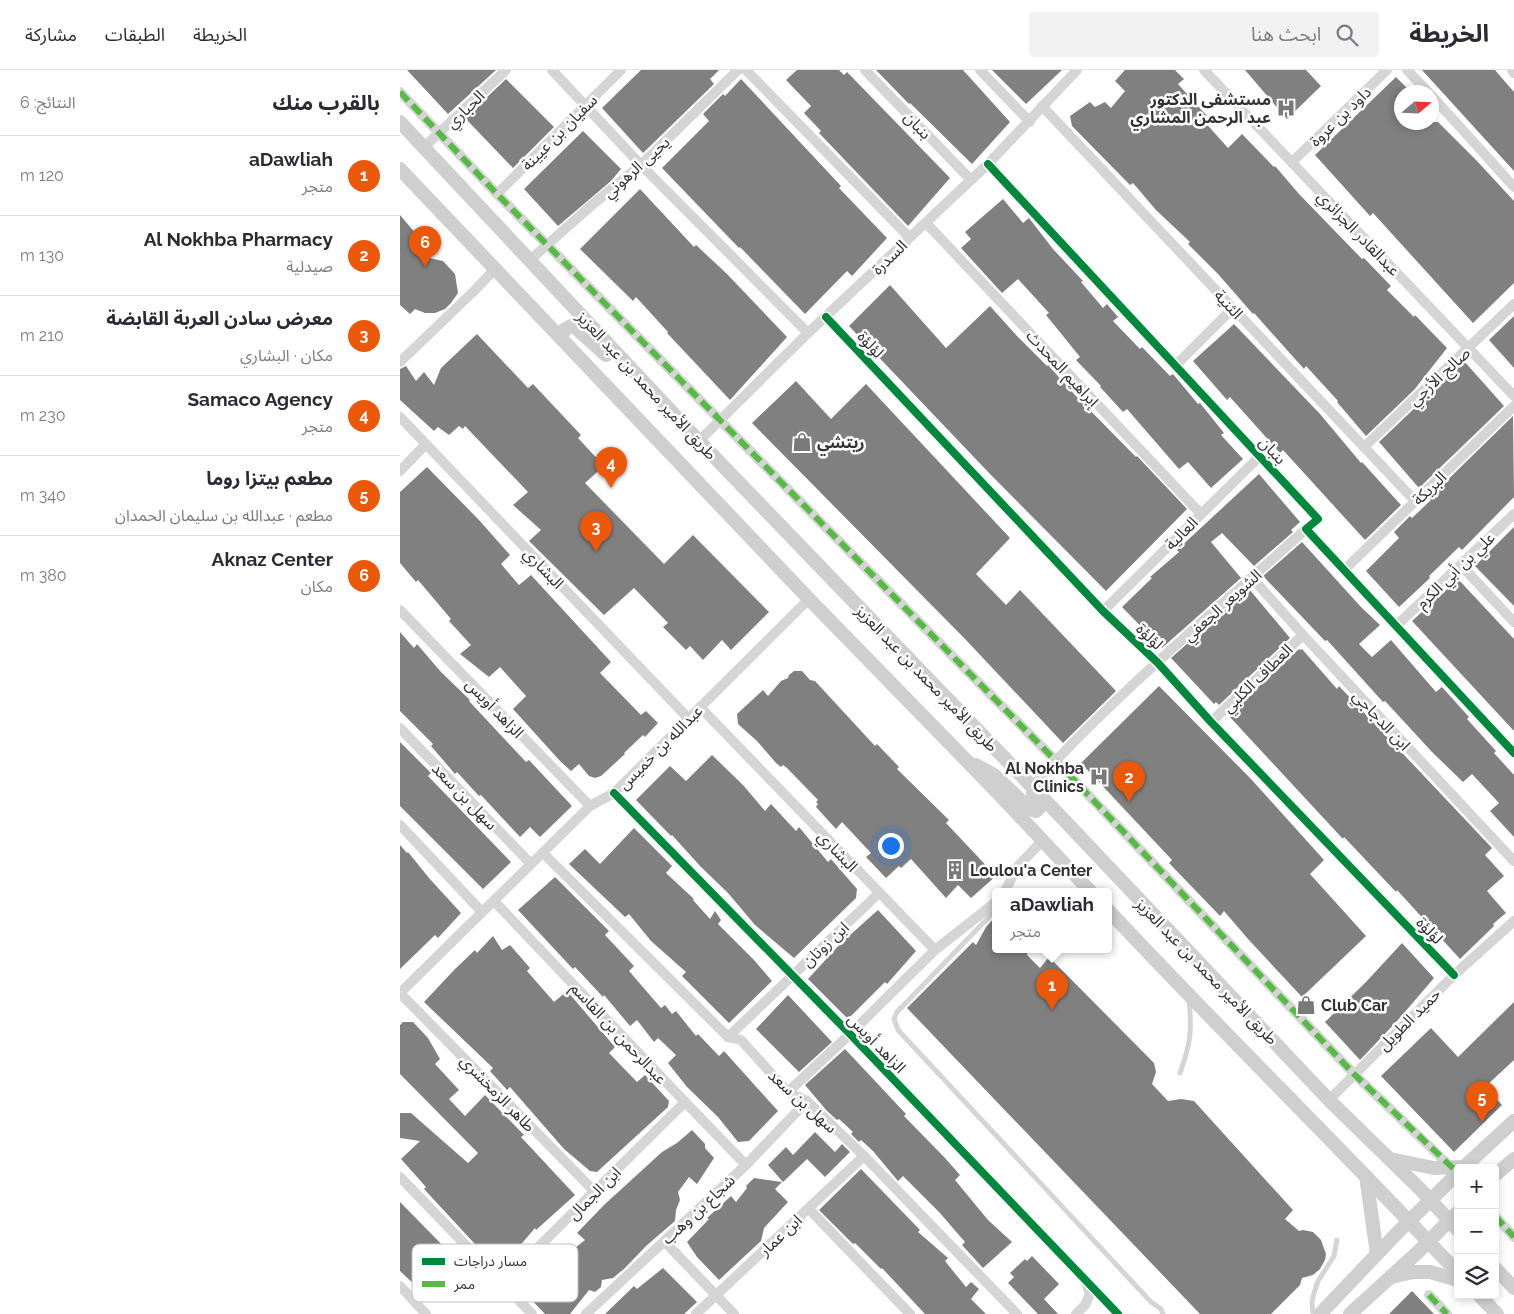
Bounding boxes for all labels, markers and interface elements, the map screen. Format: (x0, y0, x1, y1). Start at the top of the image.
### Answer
search box (1029, 12, 1379, 57)
text: الخريطة (1409, 19, 1489, 48)
icon: search (1333, 21, 1361, 49)
text: ابحث هنا (1251, 23, 1321, 45)
text: مشاركة (25, 24, 77, 45)
text: الطبقات (105, 24, 165, 45)
text: الخريطة (193, 24, 247, 45)
street label: داود بن عروة (1306, 82, 1375, 150)
north arrow (1394, 85, 1439, 130)
street label: الحباري (442, 86, 490, 134)
text: بالقرب منك (273, 90, 380, 115)
street label: سفيان بن عيينة (517, 90, 601, 174)
place label: مستشفى الدكتور عبد الرحمن المشاري (1130, 90, 1271, 131)
text: النتائج: 6 (20, 93, 76, 112)
hospital icon: مستشفى الدكتور عبد الرحمن المشاري (1275, 97, 1297, 119)
street label: بنبان (900, 108, 935, 143)
street label: يحيى الرهوني (599, 132, 675, 204)
text: aDawliah (249, 148, 333, 170)
text: 120 m (20, 166, 64, 185)
text: 1 (360, 166, 368, 185)
text: متجر (302, 177, 333, 196)
street label: عبدالقادر الجزائري (1311, 187, 1404, 282)
pin: 6 (409, 226, 441, 267)
text: Al Nokhba Pharmacy (144, 228, 333, 250)
street label: السدرة (868, 236, 911, 279)
text: 130 m (20, 246, 64, 265)
text: 2 (359, 246, 369, 265)
text: صيدلية (286, 257, 333, 276)
street label: الثنية (1210, 286, 1247, 323)
street label: طريق الأمير محمد بن عبد العزيز (571, 306, 721, 464)
text: معرض سادن العربة القابضة (106, 307, 333, 329)
text: 210 m (20, 326, 64, 345)
text: 3 (360, 326, 368, 345)
street label: إبراهيم المحدث (1020, 326, 1103, 413)
street label: لؤلؤة (853, 327, 888, 362)
street label: صالح الأزجي (1405, 343, 1476, 412)
text: مكان · البشاري (240, 346, 333, 365)
text: Samaco Agency (187, 388, 333, 410)
text: 230 m (20, 406, 66, 425)
text: 4 (359, 406, 369, 425)
text: متجر (302, 417, 333, 436)
shop icon: ريتشي (791, 431, 813, 453)
place label: ريتشي (817, 433, 864, 456)
street label: بنبان (1255, 433, 1290, 468)
pin: 4 (595, 447, 627, 488)
text: مطعم بيتزا روما (206, 467, 333, 489)
street label: البريكة (1408, 468, 1450, 509)
text: 340 m (20, 486, 66, 505)
text: 5 (360, 486, 368, 505)
text: مطعم · عبدالله بن سليمان الحمدان (115, 506, 333, 525)
pin: 3 (580, 511, 612, 552)
street label: العالية (1161, 513, 1202, 554)
street label: علي بن أبي الكرم (1412, 528, 1501, 615)
street label: البشاري (518, 544, 568, 595)
text: Aknaz Center (212, 548, 333, 570)
street label: الشويعر الجعفي (1179, 565, 1267, 648)
text: 380 m (20, 566, 67, 585)
text: 6 (359, 566, 369, 585)
text: مكان (301, 577, 333, 596)
street label: طريق الأمير محمد بن عبد العزيز (850, 600, 1002, 756)
street label: لؤلؤة (1132, 619, 1167, 654)
street label: العطاف الكلبي (1218, 640, 1298, 719)
street label: الزاهد أويس (462, 675, 528, 742)
street label: ابن الدجاجي (1347, 686, 1414, 756)
street label: عبدالله بن خميس (614, 701, 707, 794)
street label: سهل بن سعد (428, 759, 501, 834)
place label: Al Nokhba Clinics (1005, 759, 1084, 796)
pin: 2 (1113, 761, 1145, 802)
hospital icon: Al Nokhba Clinics (1088, 766, 1110, 788)
street label: البشاري (812, 827, 862, 878)
your location (878, 833, 904, 859)
building icon: Loulou'a Center (944, 859, 966, 881)
place label: Loulou'a Center (970, 861, 1092, 880)
popup (992, 888, 1112, 953)
text: aDawliah (1010, 893, 1094, 915)
street label: طريق الأمير محمد بن عبد العزيز (1130, 893, 1282, 1049)
street label: لؤلؤة (1412, 913, 1447, 948)
street label: ابن زوتان (798, 918, 853, 971)
text: متجر (1010, 922, 1041, 941)
pin: 1 (1036, 969, 1068, 1010)
street label: عبدالرحمن بن القاسم (564, 978, 671, 1090)
street label: حميد الطويل (1374, 984, 1445, 1055)
shop icon: Club Car (1295, 994, 1317, 1016)
place label: Club Car (1321, 996, 1387, 1015)
street label: الزاهد أويس (844, 1010, 910, 1077)
street label: طاهر الزمخشري (454, 1051, 539, 1138)
street label: سهل بن سعد (764, 1066, 841, 1137)
pin: 5 (1466, 1081, 1498, 1122)
street label: ابن الجمال (564, 1163, 625, 1224)
map controls (1454, 1164, 1499, 1299)
button: + (1454, 1164, 1499, 1209)
street label: شجاع بن وهب (658, 1171, 741, 1250)
button: − (1454, 1209, 1499, 1254)
street label: ابن عمار (754, 1211, 806, 1261)
legend (412, 1244, 578, 1302)
text: مسار دراجات (454, 1253, 527, 1270)
button: layers (1454, 1254, 1499, 1299)
text: ممر (453, 1276, 475, 1293)

